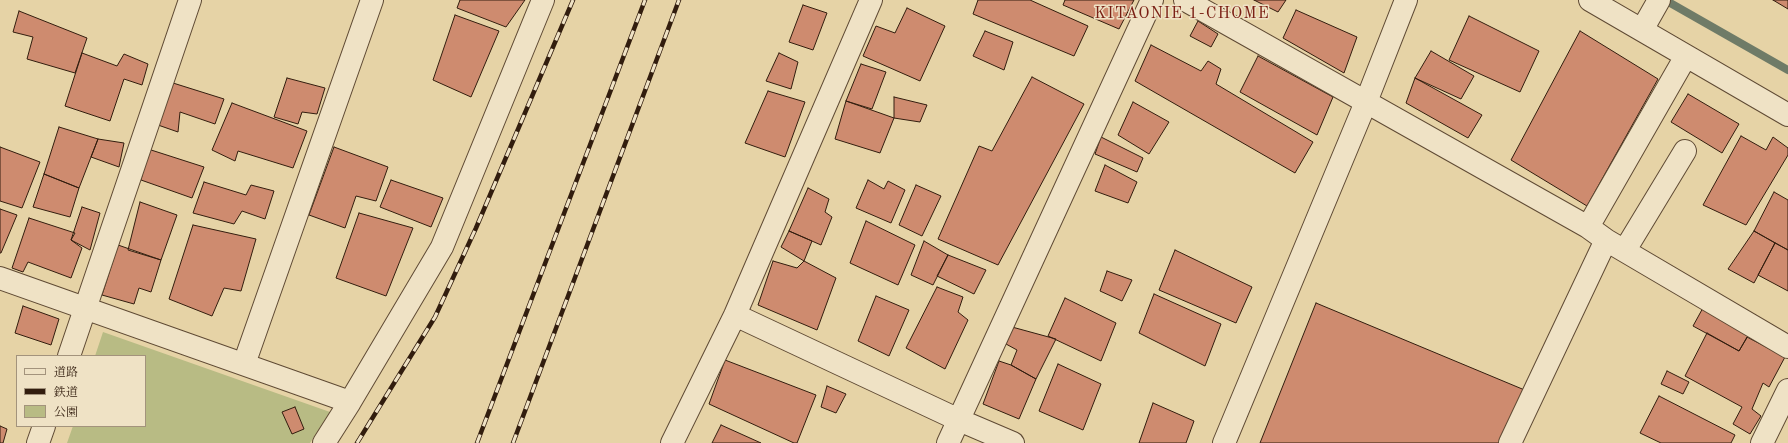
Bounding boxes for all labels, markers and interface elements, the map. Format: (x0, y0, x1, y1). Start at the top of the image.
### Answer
district label: KITAONIE 1-CHOME (1094, 4, 1270, 24)
legend (16, 355, 146, 427)
text: 道路 (54, 367, 78, 379)
text: 鉄道 (54, 387, 78, 399)
text: 公園 (54, 407, 78, 419)

